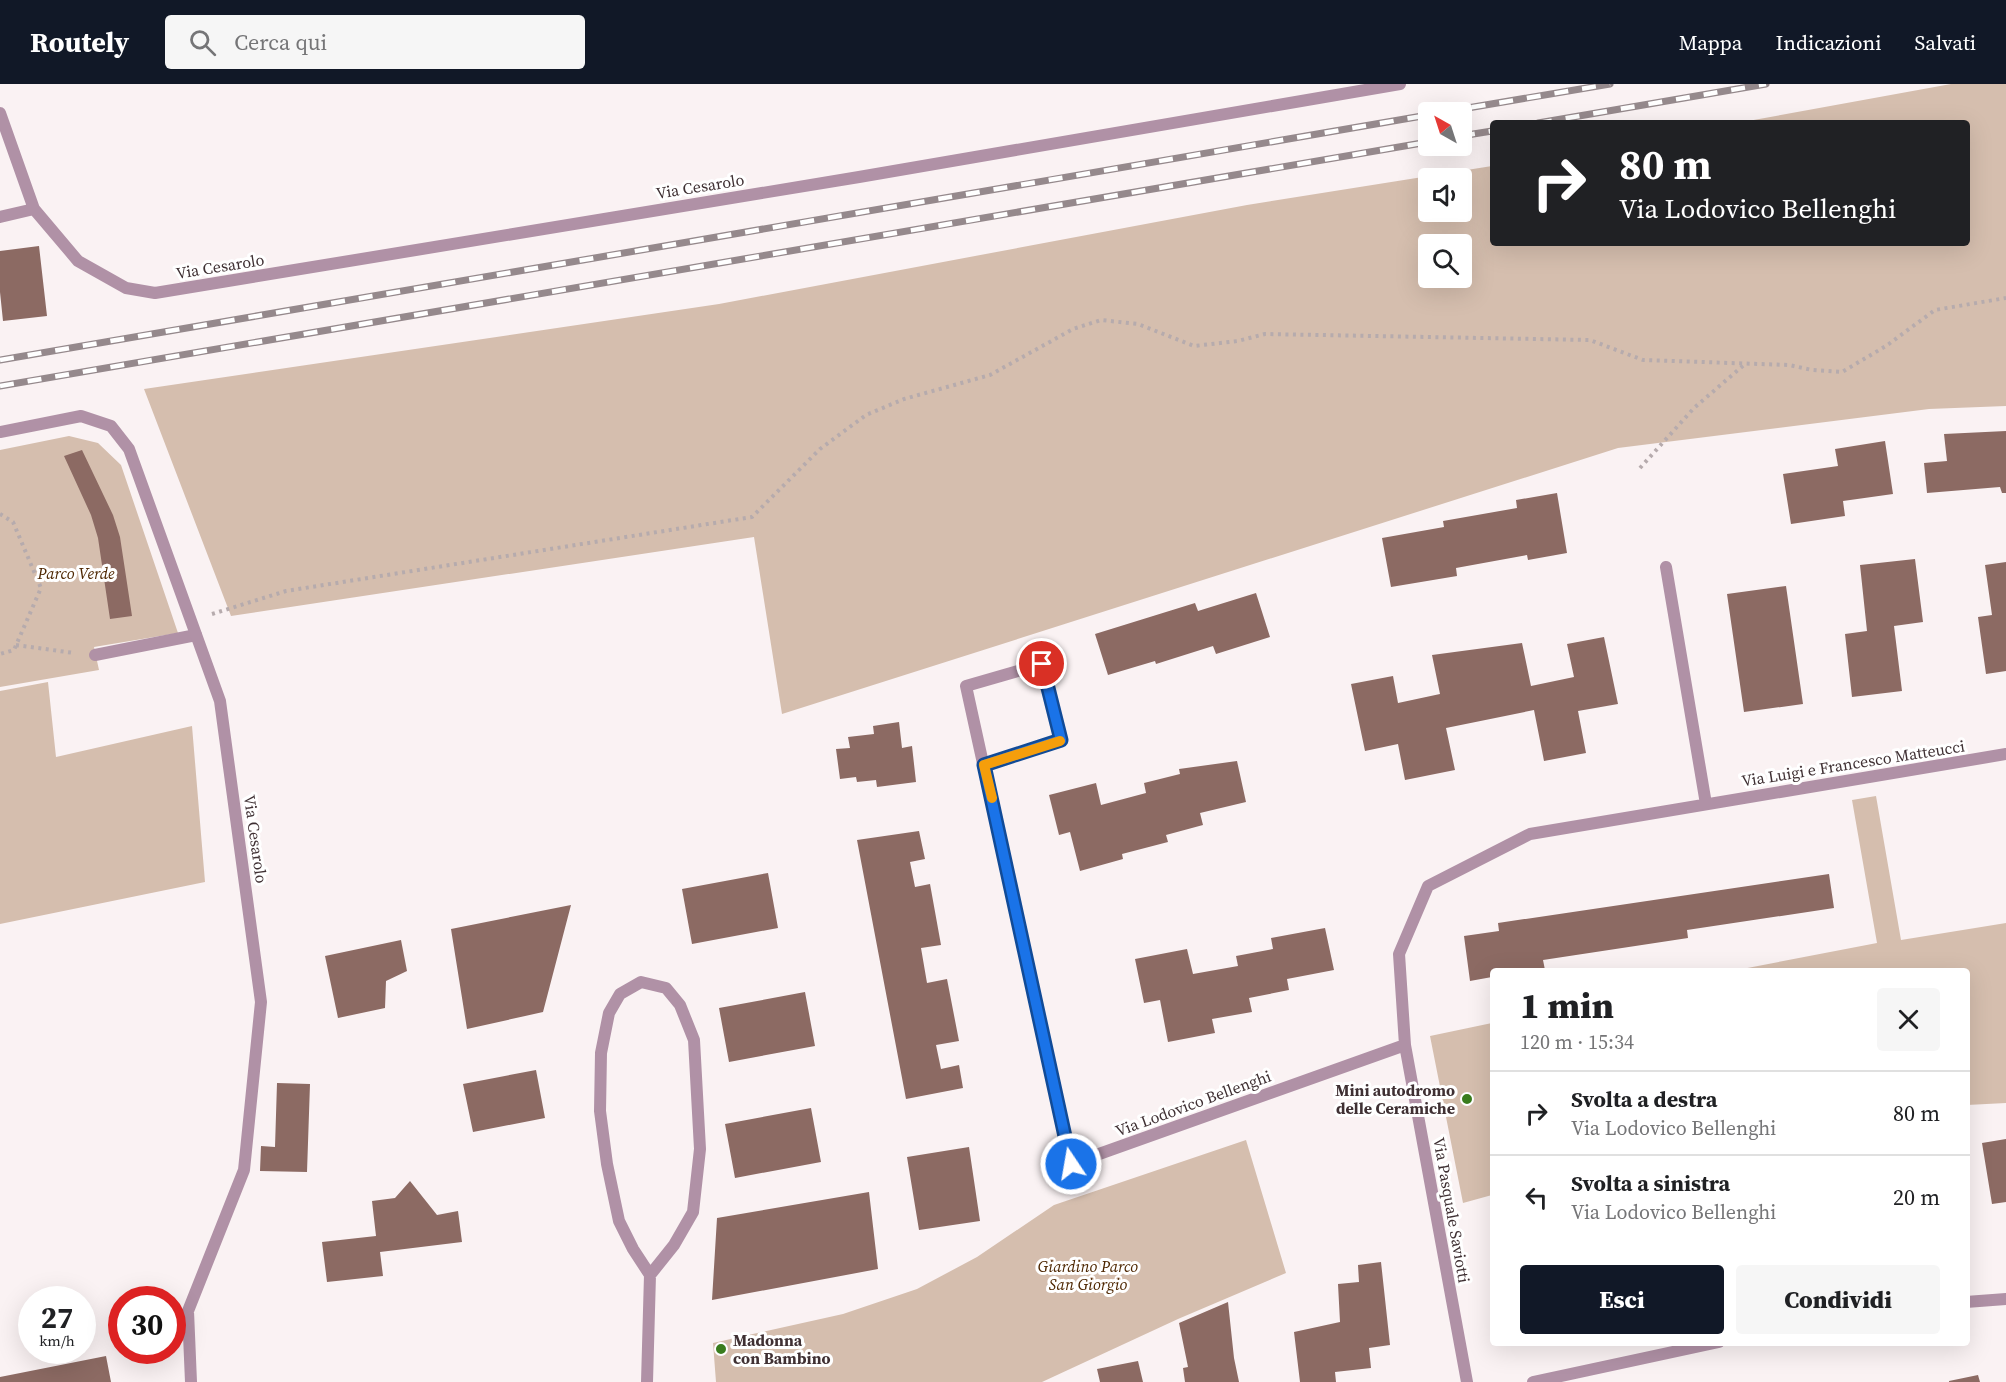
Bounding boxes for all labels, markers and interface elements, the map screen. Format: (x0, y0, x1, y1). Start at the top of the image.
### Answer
search box (165, 15, 585, 69)
text: Routely (30, 23, 129, 61)
icon: search (186, 26, 219, 59)
text: Cerca qui (234, 27, 327, 57)
text: Mappa (1679, 28, 1743, 57)
text: Indicazioni (1776, 28, 1881, 57)
text: Salvati (1914, 28, 1976, 57)
north arrow (1418, 102, 1472, 156)
map controls (1418, 102, 1472, 288)
text: 80 m (1619, 135, 1712, 193)
icon: right (1520, 144, 1598, 222)
street label: Via Cesarolo (654, 168, 746, 204)
button: sound (1418, 168, 1472, 222)
text: Via Lodovico Bellenghi (1619, 190, 1896, 227)
button: search (1418, 234, 1472, 288)
street label: Via Cesarolo (174, 248, 266, 284)
park label: Parco Verde (36, 562, 115, 584)
pin (1016, 638, 1067, 689)
icon: arrive (1025, 647, 1058, 680)
street label: Via Luigi e Francesco Matteucci (1740, 734, 1967, 792)
street label: Via Cesarolo (239, 793, 273, 885)
text: 1 min (1520, 981, 1614, 1030)
button: close (1877, 988, 1940, 1051)
text: 120 m · 15:34 (1520, 1028, 1634, 1056)
street label: Via Lodovico Bellenghi (1112, 1064, 1274, 1141)
place label: Mini autodromo delle Ceramiche (1335, 1079, 1455, 1119)
text: Svolta a destra (1571, 1084, 1717, 1114)
marker: Mini autodromo delle Ceramiche (1460, 1092, 1474, 1106)
icon: right (1520, 1097, 1553, 1130)
text: 80 m (1893, 1098, 1940, 1128)
text: Via Lodovico Bellenghi (1571, 1114, 1776, 1142)
position arrow (1039, 1132, 1103, 1196)
street label: Via Pasquale Saviotti (1428, 1136, 1476, 1285)
text: Svolta a sinistra (1571, 1168, 1730, 1198)
icon: left (1520, 1181, 1553, 1214)
text: 20 m (1893, 1182, 1940, 1212)
text: Via Lodovico Bellenghi (1571, 1198, 1776, 1226)
park label: Giardino Parco San Giorgio (1038, 1255, 1138, 1295)
button: Esci (1520, 1265, 1724, 1334)
button: Condividi (1736, 1265, 1940, 1334)
speed limit sign: 30 (108, 1286, 186, 1364)
text: 27 (41, 1297, 73, 1338)
place label: Madonna con Bambino (733, 1329, 831, 1369)
text: km/h (39, 1330, 75, 1351)
marker: Madonna con Bambino (714, 1342, 728, 1356)

